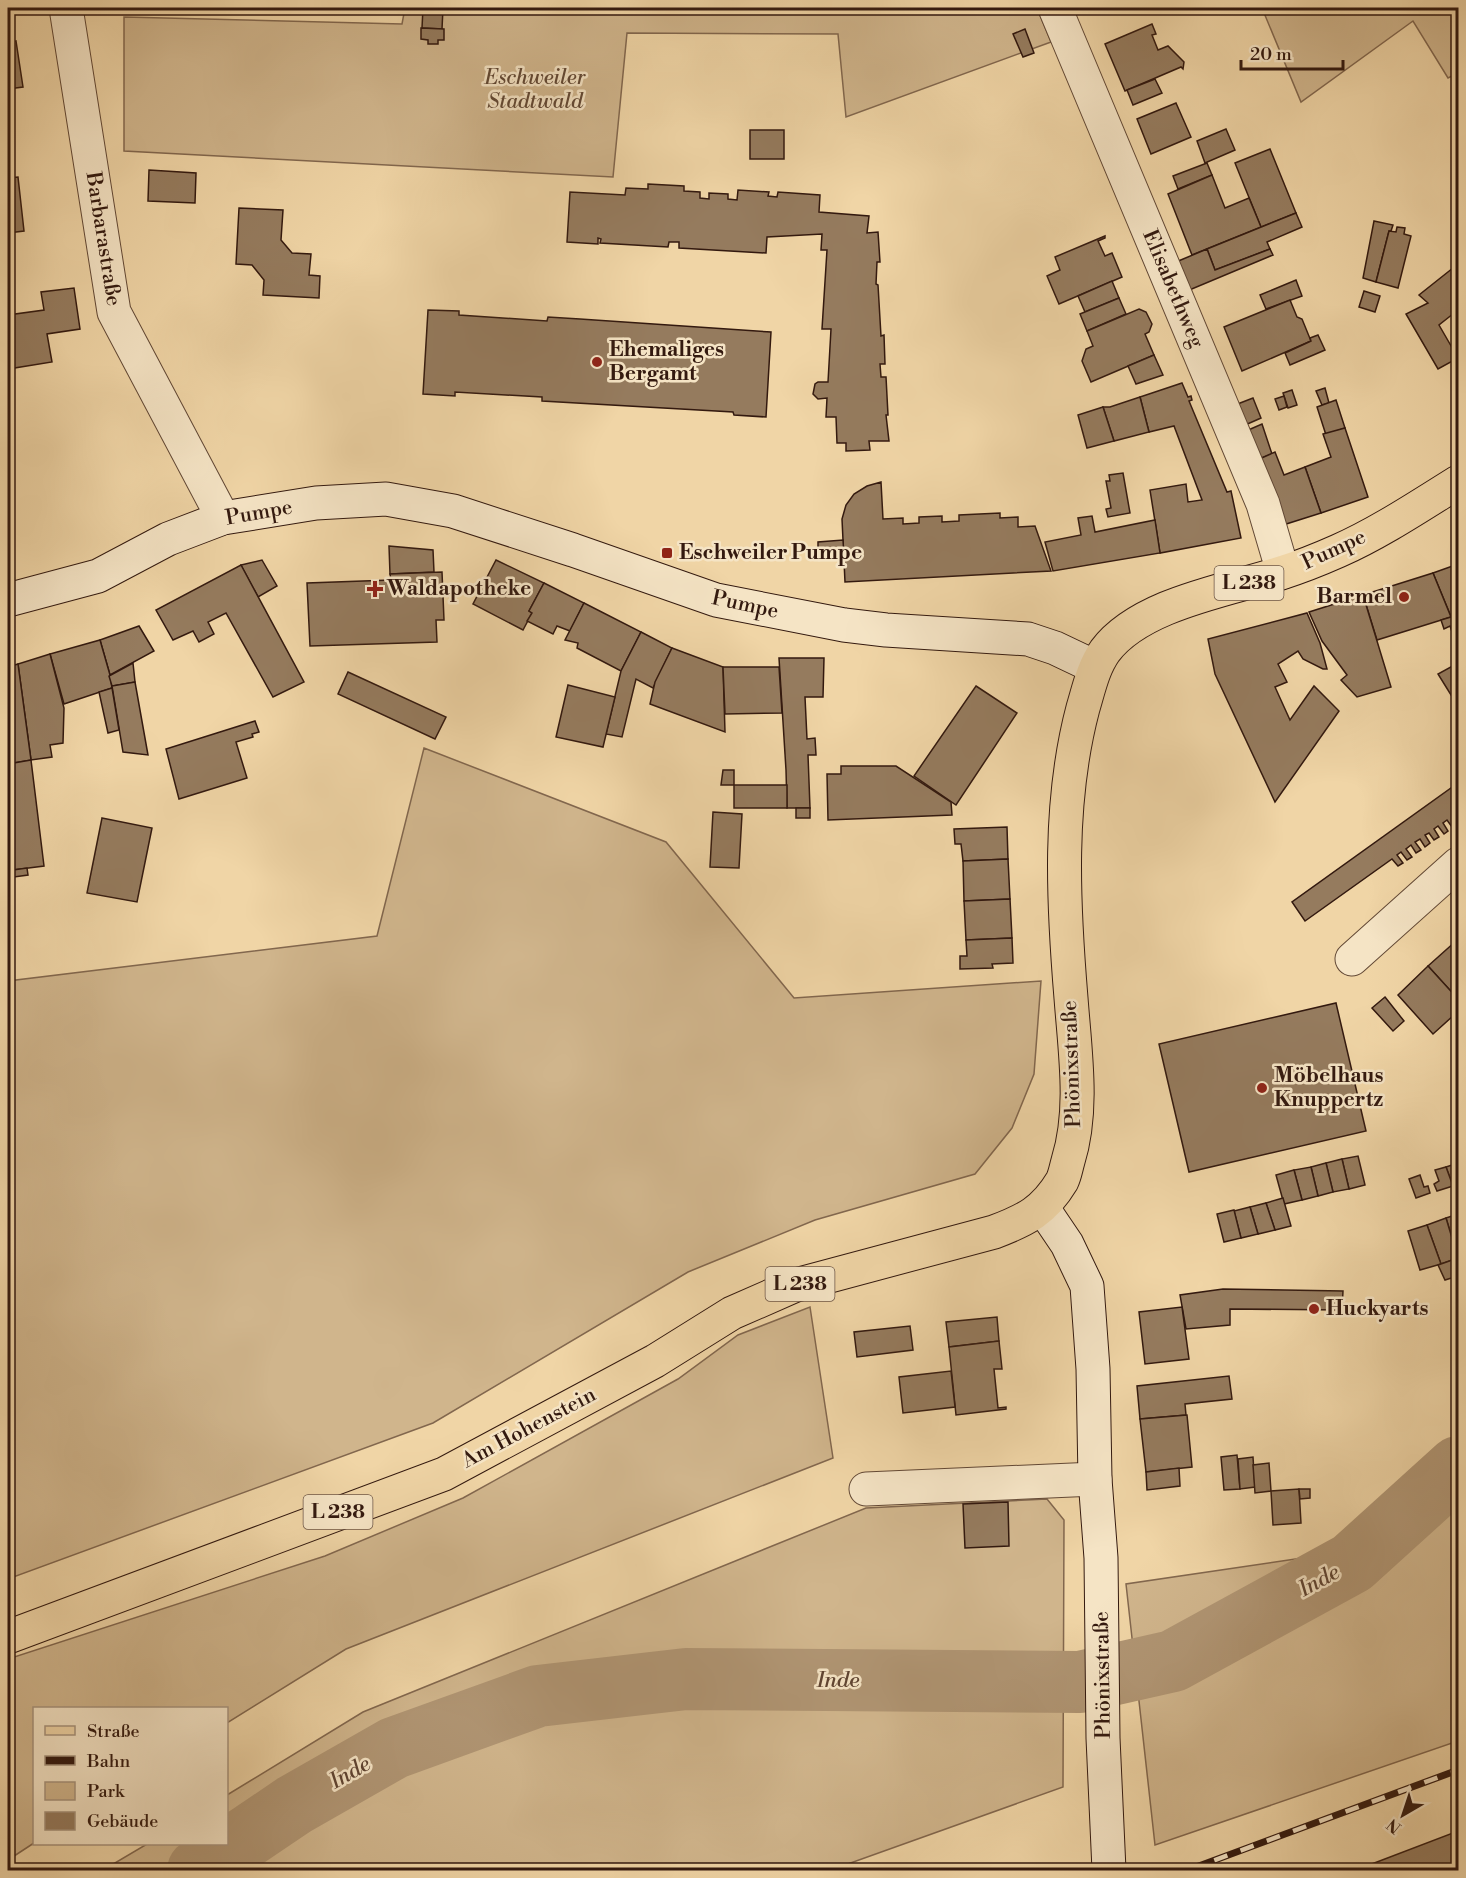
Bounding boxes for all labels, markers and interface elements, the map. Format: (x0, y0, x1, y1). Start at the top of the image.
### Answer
scale bar (1241, 33, 1343, 71)
text: 20 m (1250, 43, 1292, 66)
park label: Eschweiler Stadtwald (484, 65, 587, 115)
street label: Barbarastraße (79, 169, 126, 308)
street label: Elisabethweg (1136, 226, 1210, 352)
place label: Ehemaliges Bergamt (609, 337, 724, 387)
marker: Ehemaliges Bergamt (590, 355, 604, 369)
street label: Pumpe (223, 494, 295, 532)
street label: Pumpe (1298, 524, 1370, 576)
place label: Eschweiler Pumpe (679, 540, 862, 566)
marker: Eschweiler Pumpe (660, 546, 674, 560)
road number: L 238 (1214, 566, 1284, 600)
place label: Waldapotheke (386, 576, 531, 602)
marker: Waldapotheke (368, 582, 382, 596)
place label: Barmel (1317, 584, 1392, 610)
street label: Pumpe (709, 585, 781, 625)
marker: Barmel (1397, 590, 1411, 604)
street label: Phönixstraße (1057, 1000, 1087, 1128)
place label: Möbelhaus Knuppertz (1274, 1063, 1384, 1113)
marker: Möbelhaus Knuppertz (1255, 1081, 1269, 1095)
road number: L 238 (766, 1267, 834, 1301)
place label: Huckyarts (1326, 1296, 1428, 1322)
marker: Huckyarts (1307, 1302, 1321, 1316)
street label: Am Hohenstein (457, 1382, 601, 1475)
road number: L 238 (304, 1495, 372, 1529)
water label: Inde (1293, 1559, 1344, 1604)
street label: Phönixstraße (1089, 1611, 1117, 1739)
water label: Inde (816, 1667, 859, 1694)
legend (33, 1707, 228, 1845)
text: Straße (87, 1720, 140, 1743)
text: Bahn (86, 1750, 130, 1773)
water label: Inde (324, 1751, 375, 1796)
text: Park (87, 1780, 126, 1803)
north arrow (1373, 1785, 1433, 1845)
text: Gebäude (87, 1810, 158, 1833)
text: N (1383, 1814, 1405, 1838)

